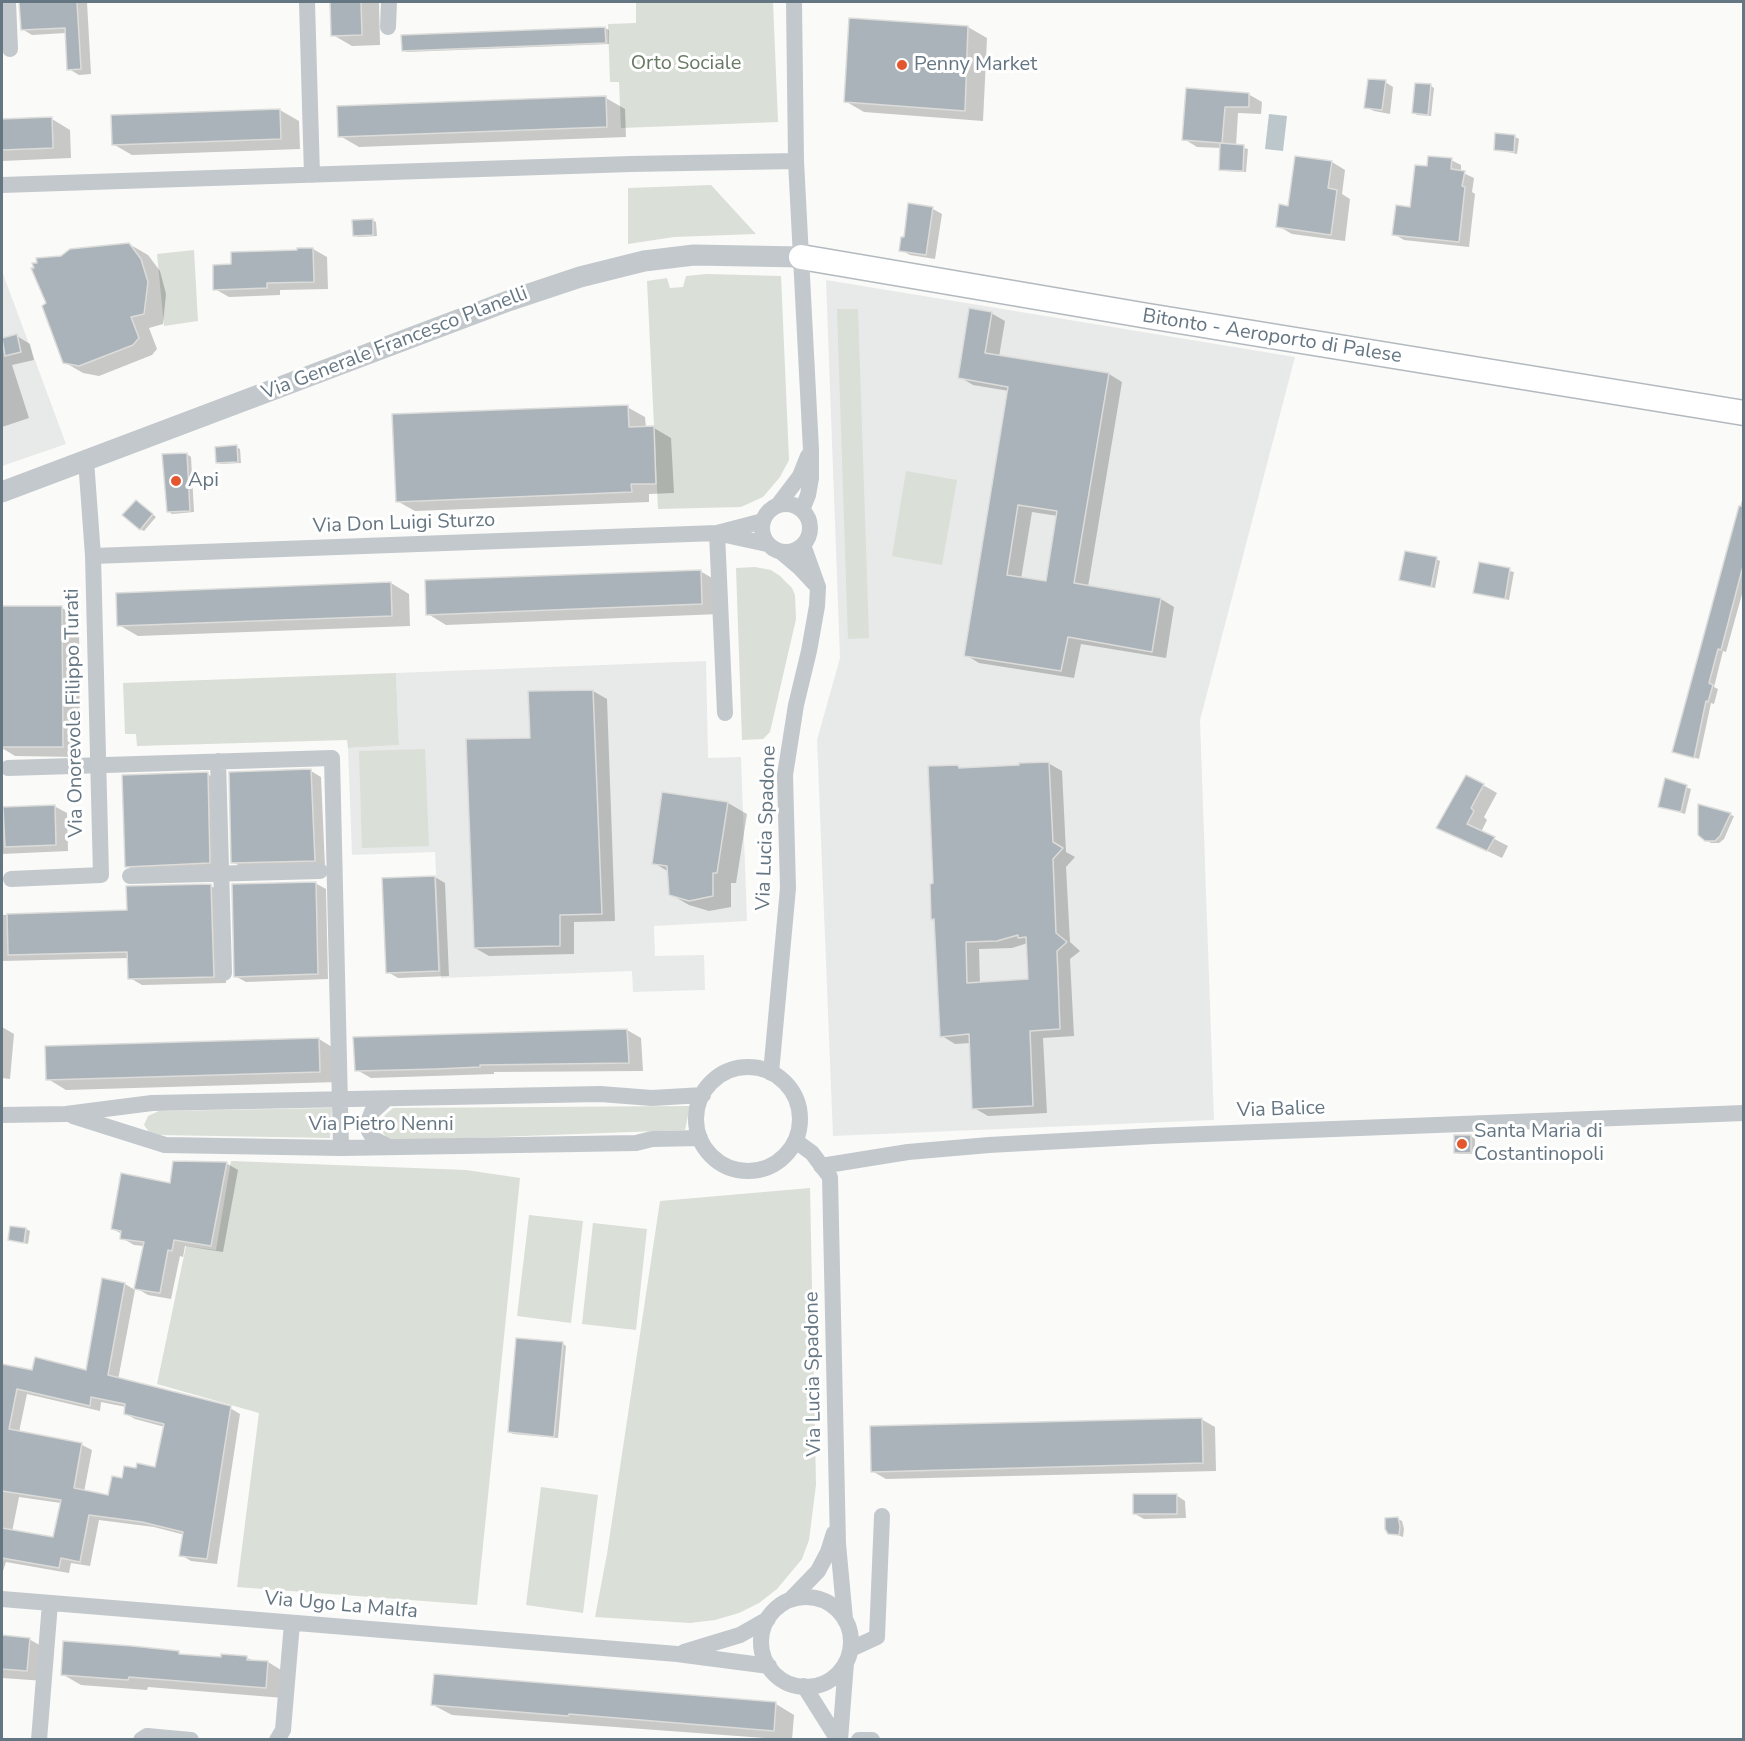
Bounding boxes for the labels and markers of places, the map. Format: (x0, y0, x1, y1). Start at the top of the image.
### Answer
place label: Penny Market (914, 53, 1037, 77)
marker: Penny Market (895, 58, 909, 72)
place label: Api (188, 469, 219, 493)
marker: Api (169, 474, 183, 488)
place label: Santa Maria di Costantinopoli (1474, 1120, 1604, 1167)
marker: Santa Maria di Costantinopoli (1455, 1137, 1469, 1151)

